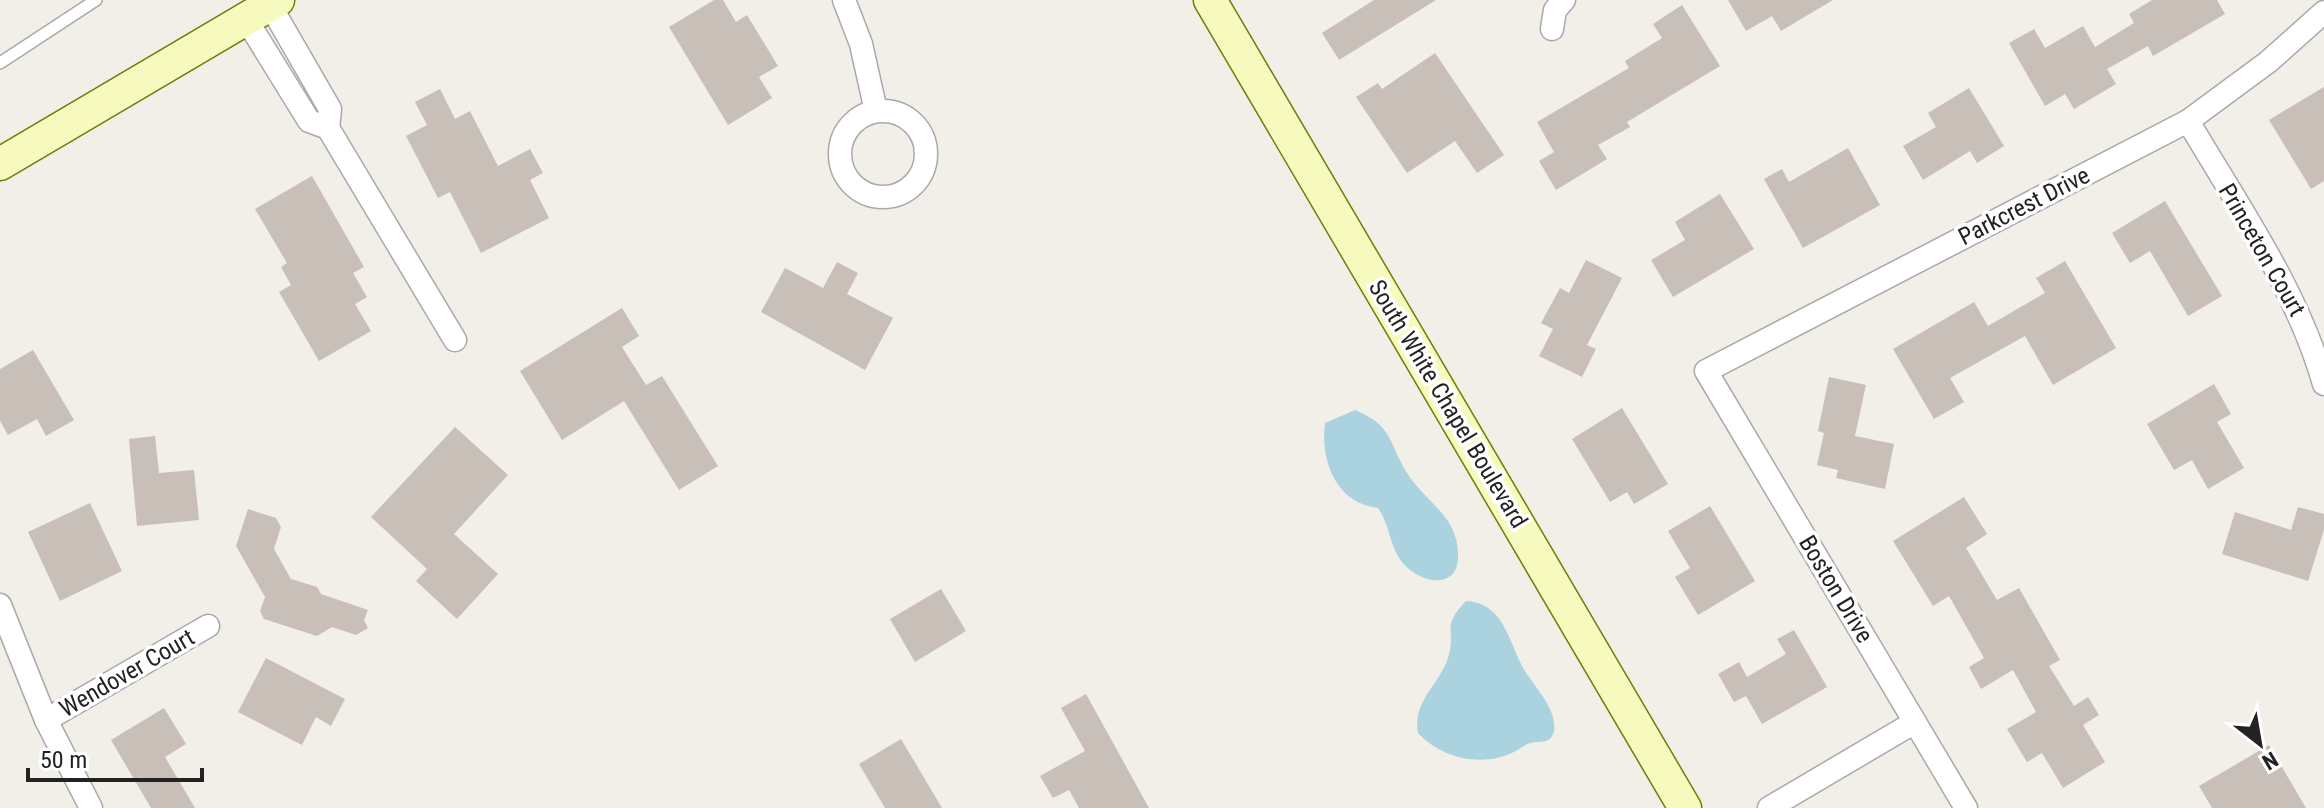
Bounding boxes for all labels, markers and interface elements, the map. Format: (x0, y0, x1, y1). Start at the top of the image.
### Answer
street label: Parkcrest Drive (1954, 161, 2094, 251)
street label: Princeton Court (2213, 179, 2311, 321)
street label: South White Chapel Boulevard (1363, 275, 1533, 533)
street label: Boston Drive (1793, 530, 1879, 648)
street label: Wendover Court (55, 623, 199, 723)
north arrow (2220, 704, 2300, 784)
scale bar (28, 732, 202, 782)
text: 50 m (40, 746, 87, 774)
text: N (2258, 747, 2282, 775)

